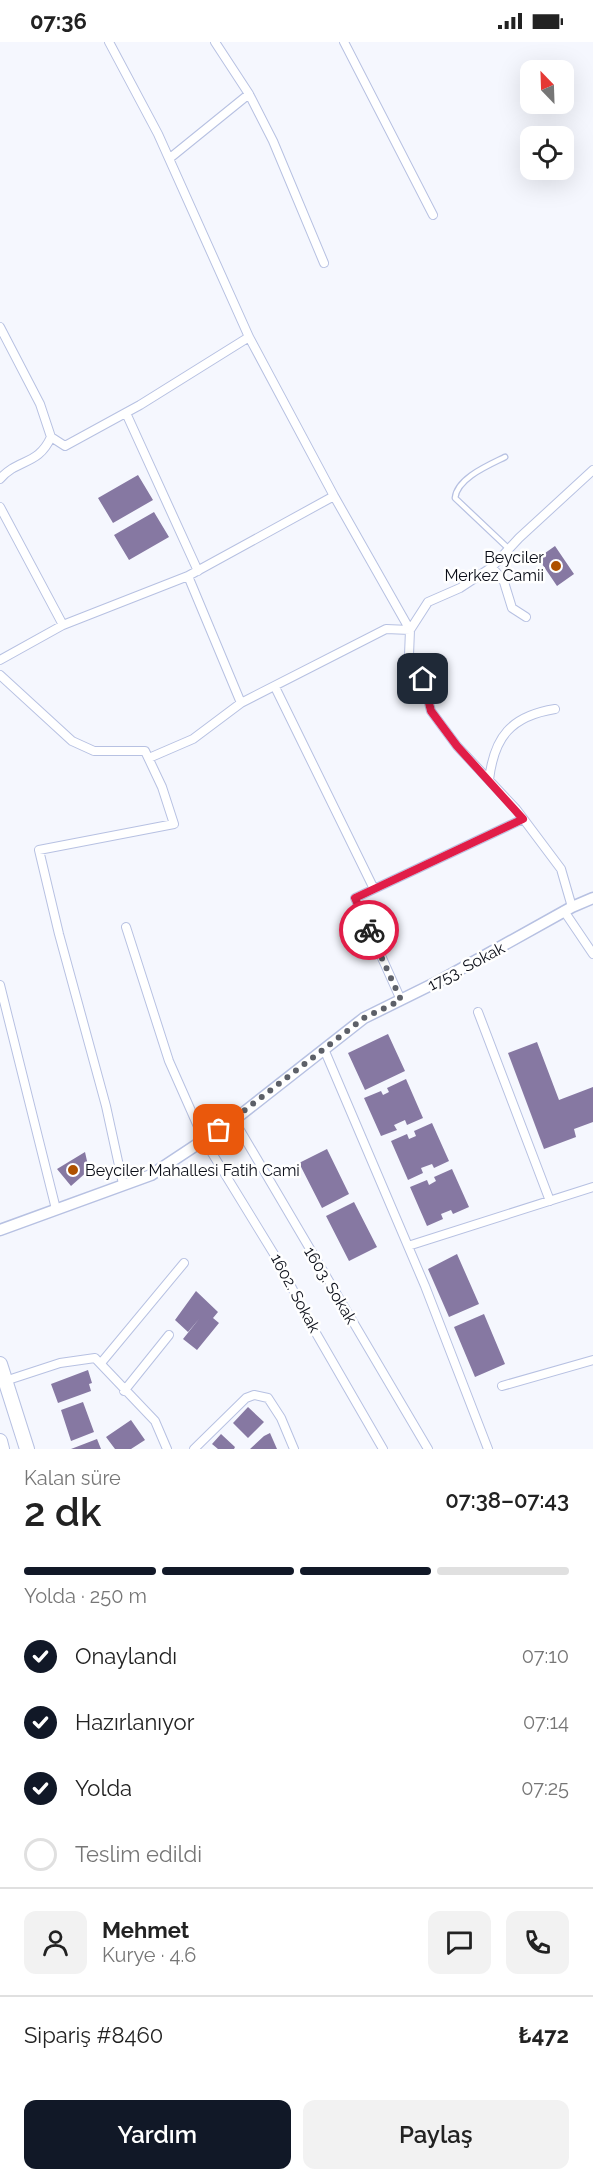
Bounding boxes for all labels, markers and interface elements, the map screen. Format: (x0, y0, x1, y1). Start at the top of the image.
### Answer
text: 07:36 (30, 8, 87, 34)
north arrow (520, 60, 574, 114)
map controls (520, 60, 574, 180)
button: locate (520, 126, 574, 180)
place label: Beyciler Merkez Camii (444, 548, 544, 585)
marker: Beyciler Merkez Camii (549, 559, 563, 573)
pin (397, 653, 448, 704)
icon: home (406, 662, 439, 695)
courier (339, 900, 399, 960)
icon: bike (353, 914, 386, 947)
street label: 1753. Sokak (425, 938, 508, 995)
pin (193, 1104, 244, 1155)
icon: bag (202, 1113, 235, 1146)
place label: Beyciler Mahallesi Fatih Cami (85, 1161, 300, 1180)
marker: Beyciler Mahallesi Fatih Cami (66, 1163, 80, 1177)
street label: 1603. Sokak (300, 1243, 361, 1328)
street label: 1602. Sokak (267, 1251, 325, 1336)
text: Kalan süre (24, 1466, 121, 1490)
text: 07:38–07:43 (445, 1487, 569, 1513)
text: 2 dk (24, 1489, 101, 1535)
text: Yolda · 250 m (24, 1584, 147, 1608)
icon: check (24, 1640, 57, 1673)
text: Onaylandı (75, 1643, 177, 1669)
text: 07:10 (522, 1644, 569, 1668)
icon: check (24, 1706, 57, 1739)
text: Hazırlanıyor (75, 1709, 194, 1735)
text: 07:14 (523, 1710, 569, 1734)
icon: check (24, 1772, 57, 1805)
text: Yolda (75, 1775, 132, 1801)
text: 07:25 (521, 1776, 569, 1800)
text: Teslim edildi (75, 1841, 202, 1867)
button: person (24, 1911, 87, 1974)
button: chat (428, 1911, 491, 1974)
button: phone (506, 1911, 569, 1974)
text: Mehmet (102, 1917, 189, 1943)
text: Kurye · 4.6 (102, 1943, 196, 1967)
text: Sipariş #8460 (24, 2022, 163, 2048)
text: ₺472 (519, 2022, 569, 2048)
button: Yardım (24, 2100, 291, 2169)
button: Paylaş (303, 2100, 569, 2169)

